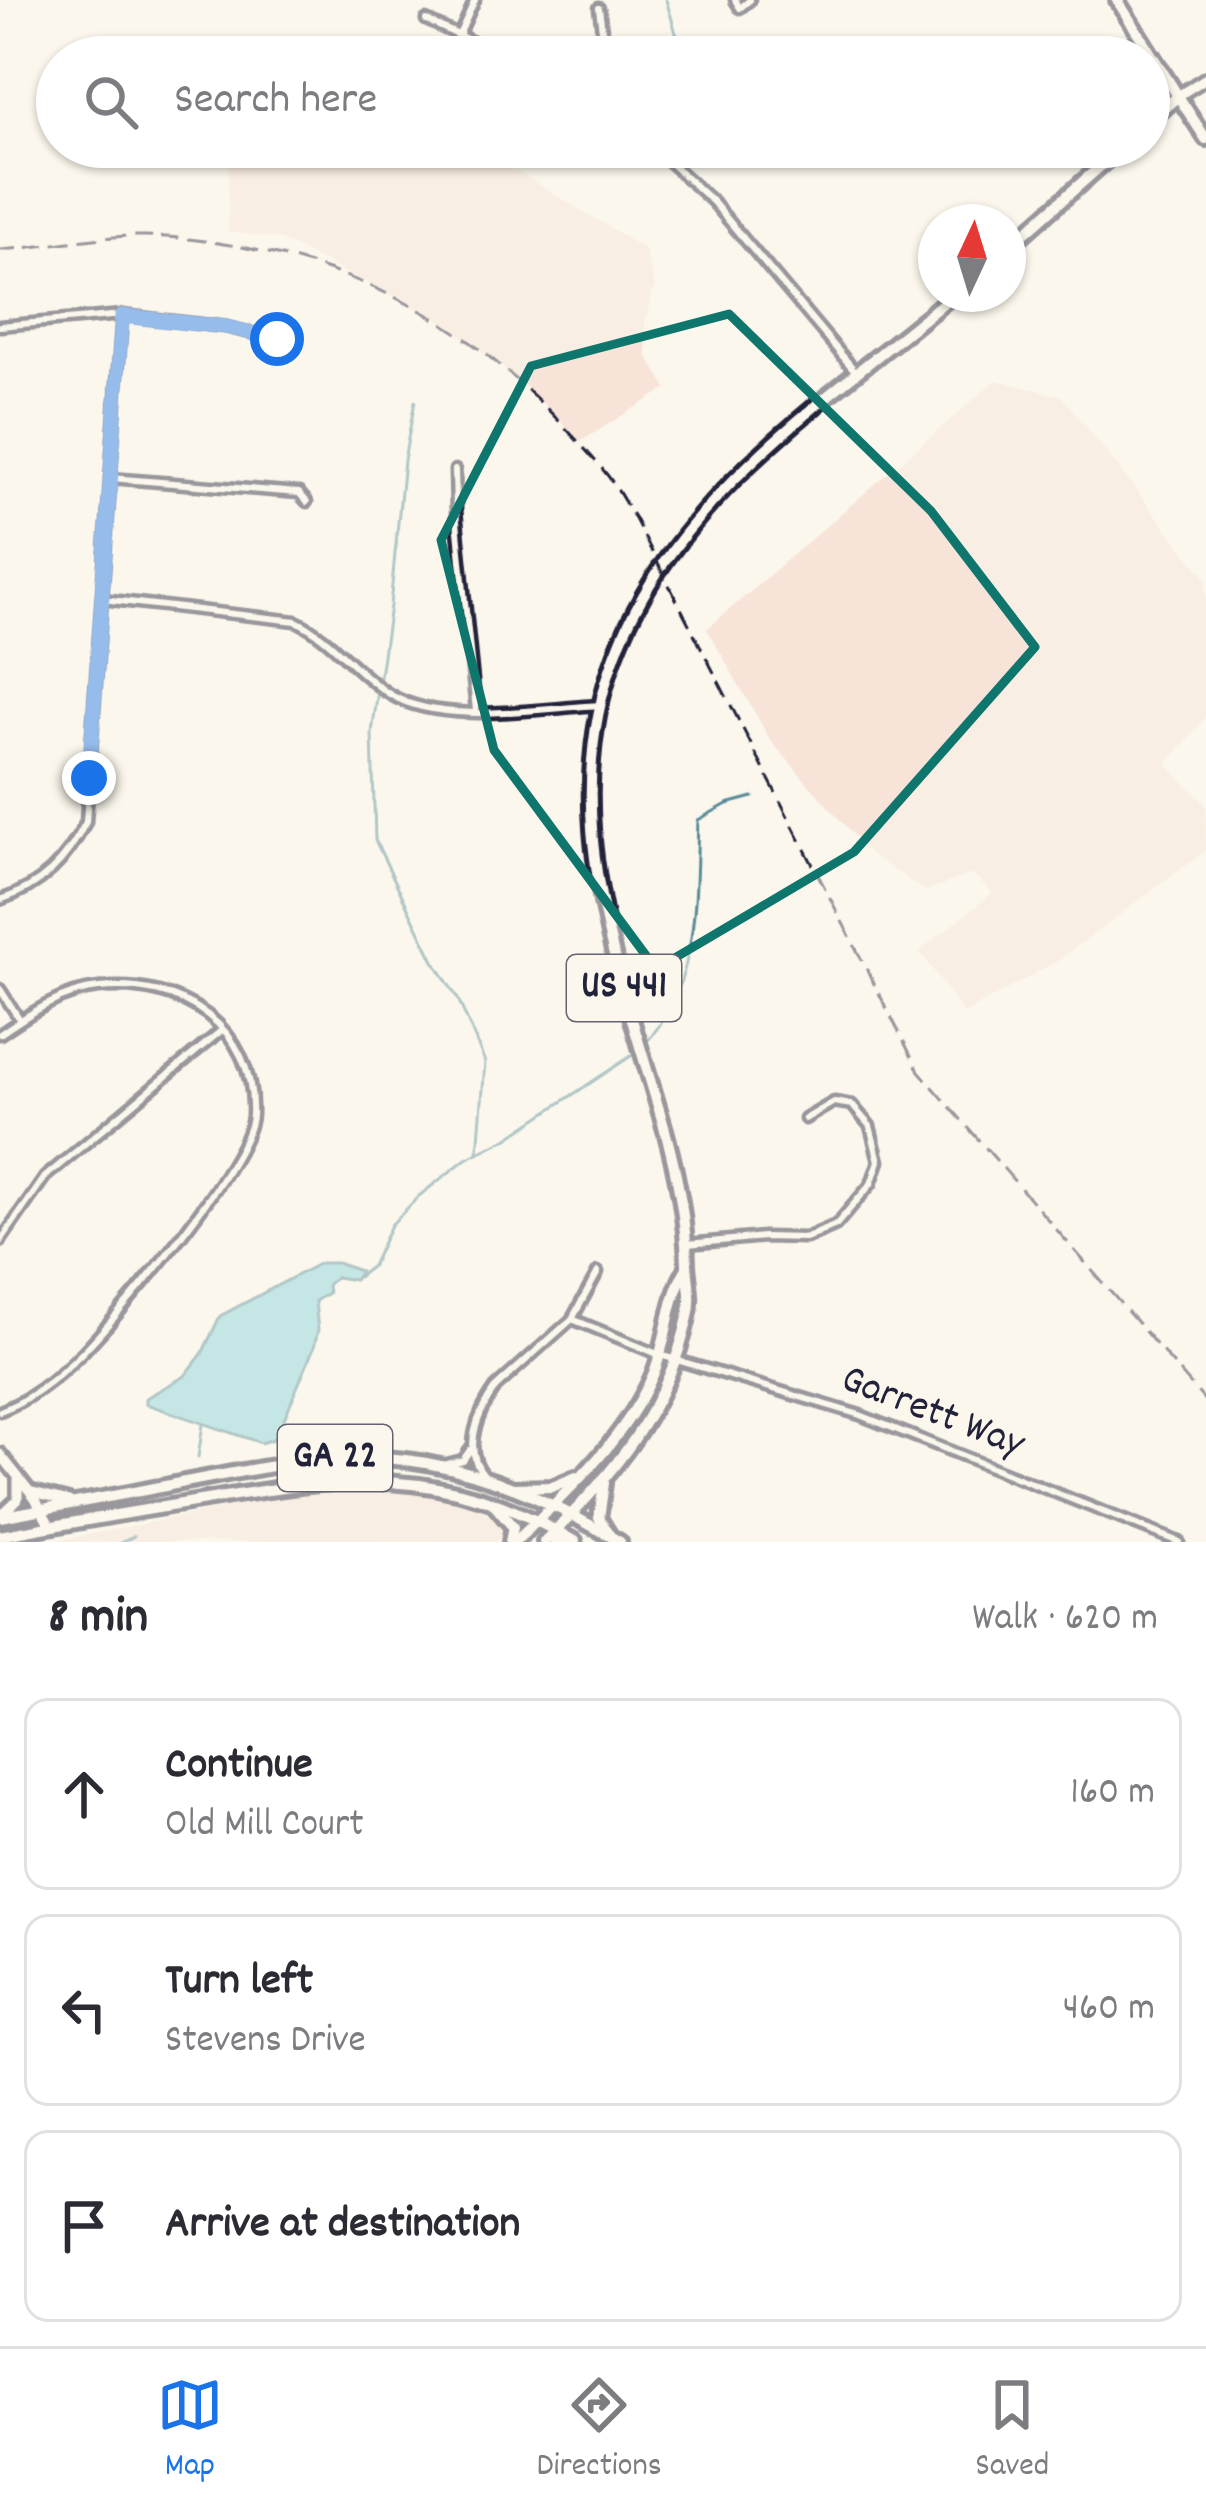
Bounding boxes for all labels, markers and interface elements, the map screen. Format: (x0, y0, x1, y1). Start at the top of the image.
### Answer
search box (36, 36, 1170, 168)
icon: search (78, 69, 144, 135)
text: Search here (174, 70, 377, 134)
north arrow (918, 204, 1026, 312)
route start (250, 312, 304, 366)
route end (62, 751, 116, 805)
road number: US 441 (567, 955, 681, 1021)
street label: Garrett Way (832, 1352, 1033, 1477)
road number: GA 22 (278, 1425, 392, 1491)
text: 8 min (48, 1584, 148, 1656)
text: Walk · 620 m (972, 1593, 1158, 1648)
text: Continue (165, 1735, 313, 1799)
icon: ahead (51, 1761, 117, 1827)
text: 160 m (1070, 1767, 1155, 1822)
text: Old Mill Court (165, 1799, 364, 1854)
text: Turn left (165, 1951, 313, 2015)
icon: left (51, 1977, 117, 2043)
text: 460 m (1063, 1983, 1155, 2038)
text: Stevens Drive (165, 2015, 366, 2070)
icon: arrive (51, 2193, 117, 2259)
text: Arrive at destination (165, 2194, 520, 2258)
tab: Map (157, 2372, 223, 2491)
tab: Directions (537, 2372, 662, 2491)
tab: Saved (975, 2372, 1049, 2491)

